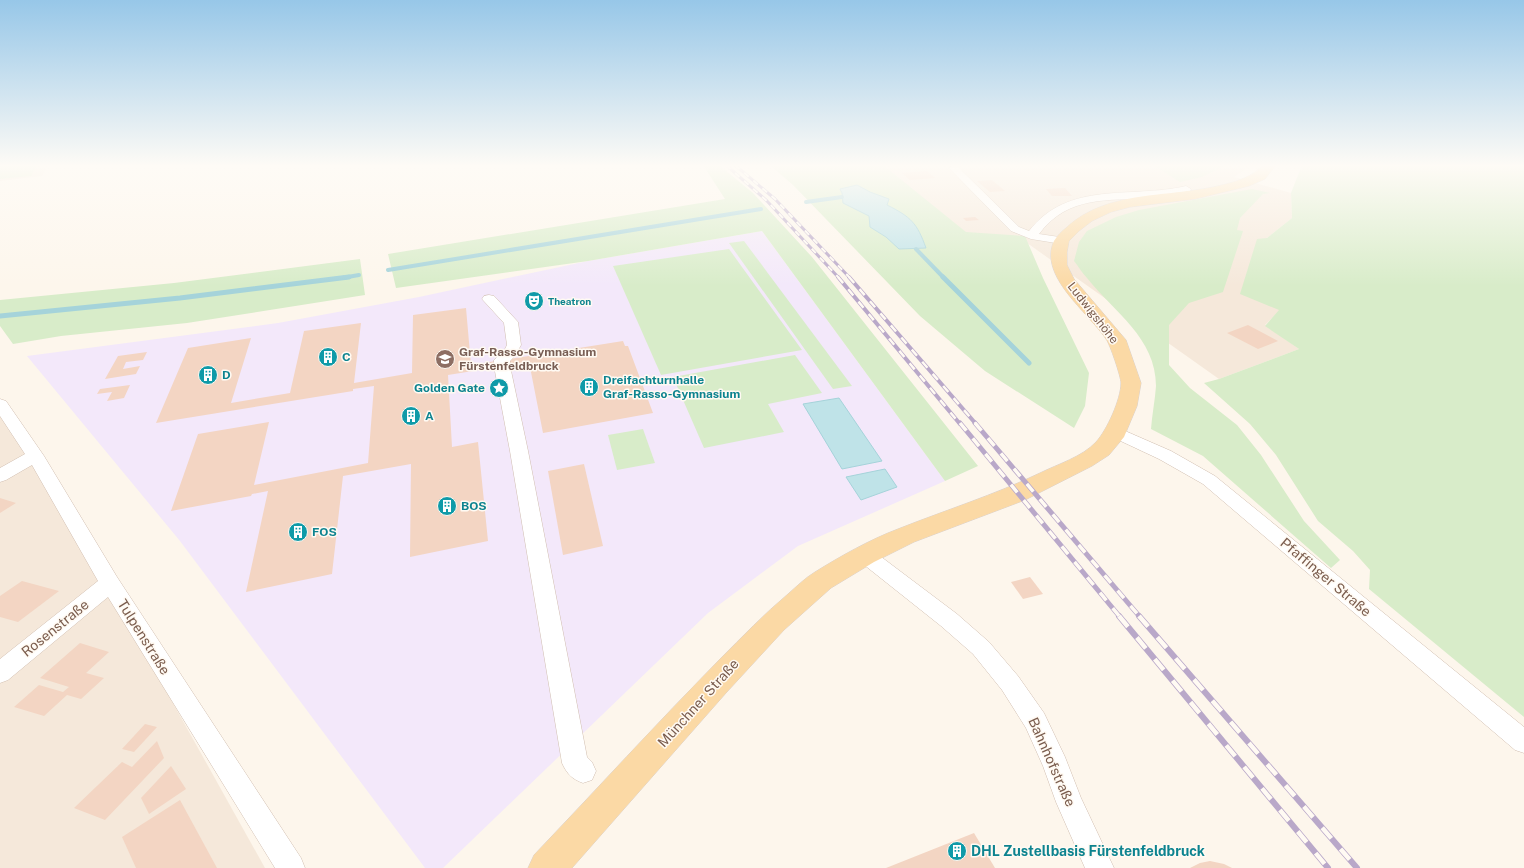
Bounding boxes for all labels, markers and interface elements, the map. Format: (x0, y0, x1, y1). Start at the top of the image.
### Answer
street label: Ludwigshöhe (1065, 279, 1121, 347)
theatre icon: Theatron (523, 290, 545, 312)
place label: Theatron (548, 295, 591, 307)
place label: Graf-Rasso-Gymnasium Fürstenfeldbruck (459, 345, 596, 373)
building icon: C (317, 346, 339, 368)
school or university icon: Graf-Rasso-Gymnasium Fürstenfeldbruck (434, 348, 456, 370)
place label: C (342, 350, 351, 364)
building icon: D (197, 364, 219, 386)
place label: D (222, 368, 231, 382)
place label: Dreifachturnhalle Graf-Rasso-Gymnasium (603, 373, 740, 401)
building icon: Dreifachturnhalle Graf-Rasso-Gymnasium (578, 376, 600, 398)
place icon: Golden Gate (488, 377, 510, 399)
place label: Golden Gate (414, 381, 485, 395)
building icon: A (400, 405, 422, 427)
place label: A (425, 409, 434, 423)
building icon: BOS (436, 495, 458, 517)
place label: BOS (461, 499, 487, 513)
building icon: FOS (287, 521, 309, 543)
place label: FOS (312, 525, 337, 539)
street label: Pfaffinger Straße (1277, 534, 1375, 620)
street label: Rosenstraße (18, 596, 92, 660)
street label: Tulpenstraße (115, 596, 174, 678)
street label: Münchner Straße (654, 656, 742, 750)
street label: Bahnhofstraße (1025, 715, 1079, 809)
building icon: DHL Zustellbasis Fürstenfeldbruck (946, 840, 968, 862)
place label: DHL Zustellbasis Fürstenfeldbruck (971, 843, 1205, 859)

